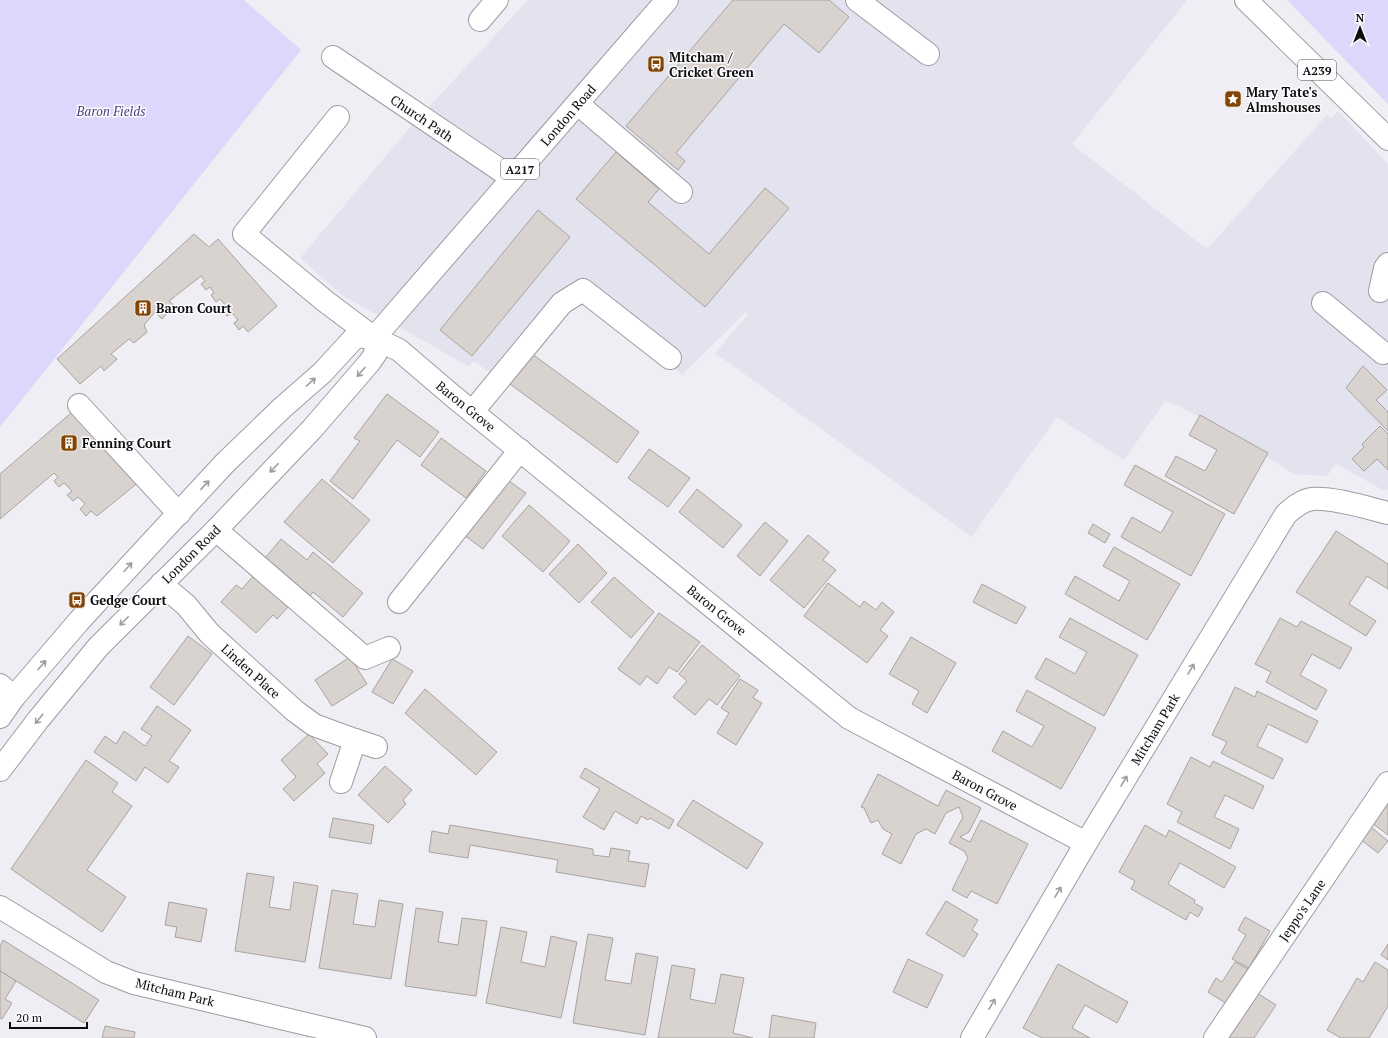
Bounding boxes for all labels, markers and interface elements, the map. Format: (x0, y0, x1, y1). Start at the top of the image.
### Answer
north arrow (1340, 8, 1380, 48)
text: N (1356, 11, 1365, 25)
place label: Mitcham / Cricket Green (669, 48, 755, 81)
bus stop icon: Mitcham / Cricket Green (646, 54, 666, 74)
road number: A239 (1298, 60, 1336, 80)
street label: London Road (536, 80, 600, 150)
place label: Mary Tate's Almshouses (1246, 83, 1321, 116)
place icon: Mary Tate's Almshouses (1223, 89, 1243, 109)
street label: Church Path (387, 90, 457, 146)
park label: Baron Fields (75, 102, 146, 120)
road number: A217 (501, 159, 539, 179)
building icon: Baron Court (133, 298, 153, 318)
place label: Baron Court (156, 299, 232, 317)
one-way arrow (357, 367, 366, 377)
street label: Baron Grove (433, 377, 499, 435)
one-way arrow (306, 378, 317, 387)
building icon: Fenning Court (59, 433, 79, 453)
place label: Fenning Court (82, 434, 172, 452)
one-way arrow (269, 463, 279, 473)
one-way arrow (201, 480, 210, 491)
street label: London Road (158, 521, 224, 587)
one-way arrow (123, 563, 132, 573)
street label: Baron Grove (684, 581, 750, 639)
bus stop icon: Gedge Court (67, 590, 87, 610)
place label: Gedge Court (90, 591, 167, 609)
one-way arrow (119, 616, 129, 626)
street label: Linden Place (217, 640, 285, 702)
one-way arrow (37, 659, 46, 670)
one-way arrow (1188, 663, 1196, 675)
street label: Mitcham Park (1127, 690, 1184, 768)
one-way arrow (34, 713, 43, 724)
street label: Baron Grove (949, 765, 1021, 815)
one-way arrow (1121, 775, 1129, 787)
street label: Jeppo's Lane (1275, 875, 1329, 945)
one-way arrow (1054, 886, 1062, 898)
street label: Mitcham Park (134, 974, 217, 1011)
one-way arrow (988, 998, 996, 1010)
scale bar (10, 1004, 87, 1030)
text: 20 m (16, 1010, 43, 1025)

